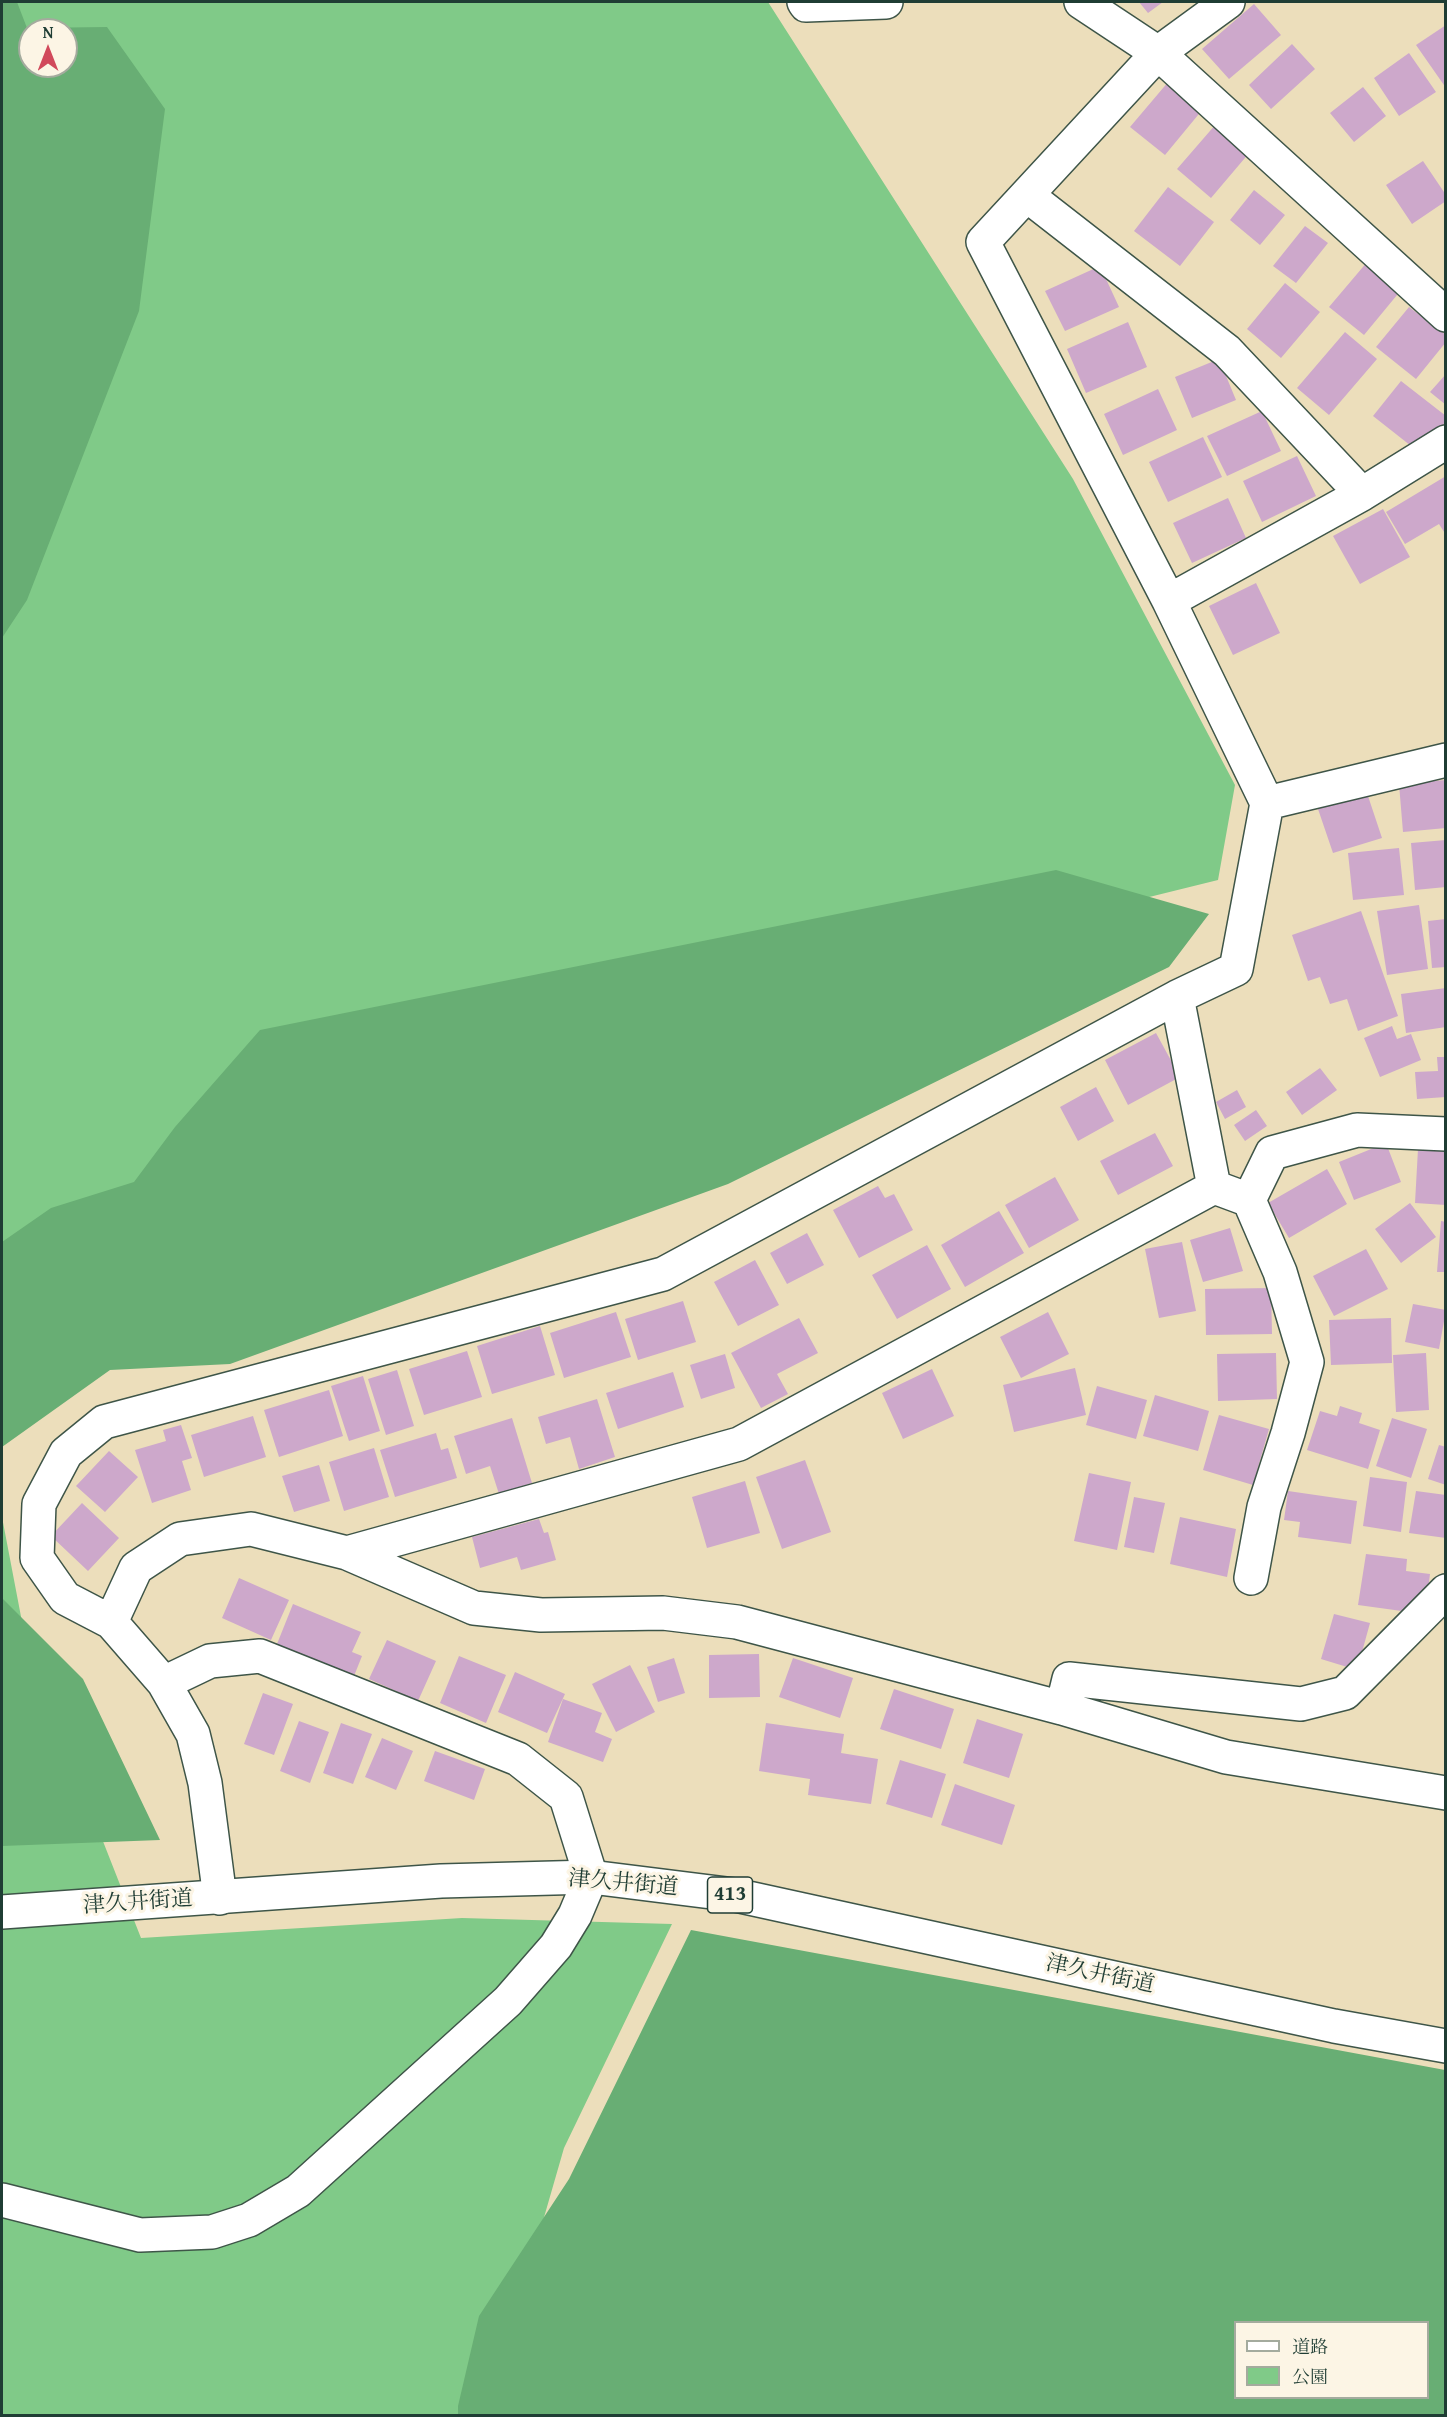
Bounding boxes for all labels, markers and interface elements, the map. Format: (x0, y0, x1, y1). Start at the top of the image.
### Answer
north arrow (18, 18, 78, 78)
text: N (43, 20, 53, 44)
street label: 津久井街道 (567, 1866, 679, 1902)
road number: 413 (708, 1877, 752, 1913)
street label: 津久井街道 (82, 1886, 194, 1920)
street label: 津久井街道 (1043, 1951, 1157, 1999)
legend (1234, 2321, 1429, 2399)
text: 道路 (1292, 2333, 1328, 2360)
text: 公園 (1292, 2363, 1328, 2390)

